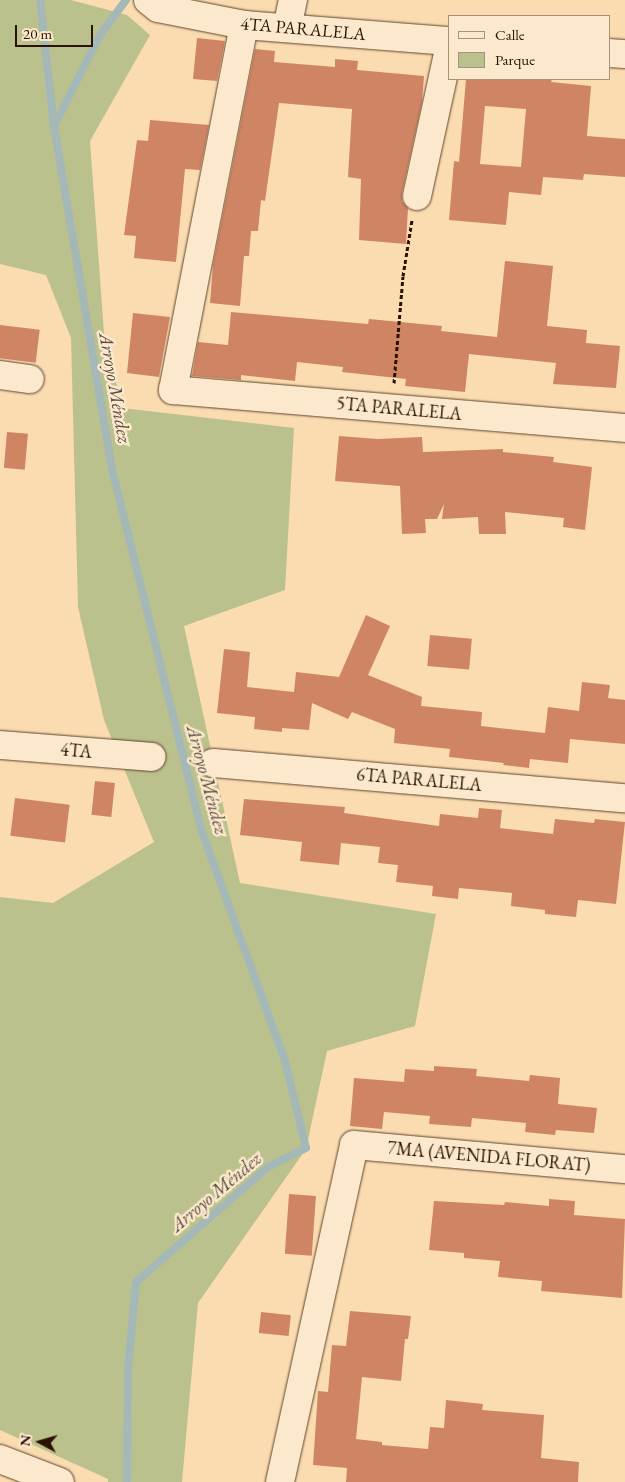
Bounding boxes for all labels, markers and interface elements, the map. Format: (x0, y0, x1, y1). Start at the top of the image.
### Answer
street label: 4TA PARALELA (239, 13, 367, 45)
scale bar (18, 15, 95, 47)
legend (448, 15, 610, 80)
text: 20 m (23, 24, 52, 43)
text: Calle (495, 25, 525, 44)
text: Parque (495, 50, 535, 69)
water label: Arroyo Méndez (94, 331, 136, 445)
street label: 5TA PARALELA (335, 393, 463, 425)
water label: Arroyo Méndez (182, 723, 232, 837)
street label: 4TA (59, 739, 93, 763)
street label: 6TA PARALELA (355, 764, 483, 796)
street label: 7MA (AVENIDA FLORAT) (387, 1137, 591, 1177)
water label: Arroyo Méndez (166, 1147, 266, 1237)
north arrow (15, 1417, 65, 1467)
text: N (16, 1434, 35, 1447)

